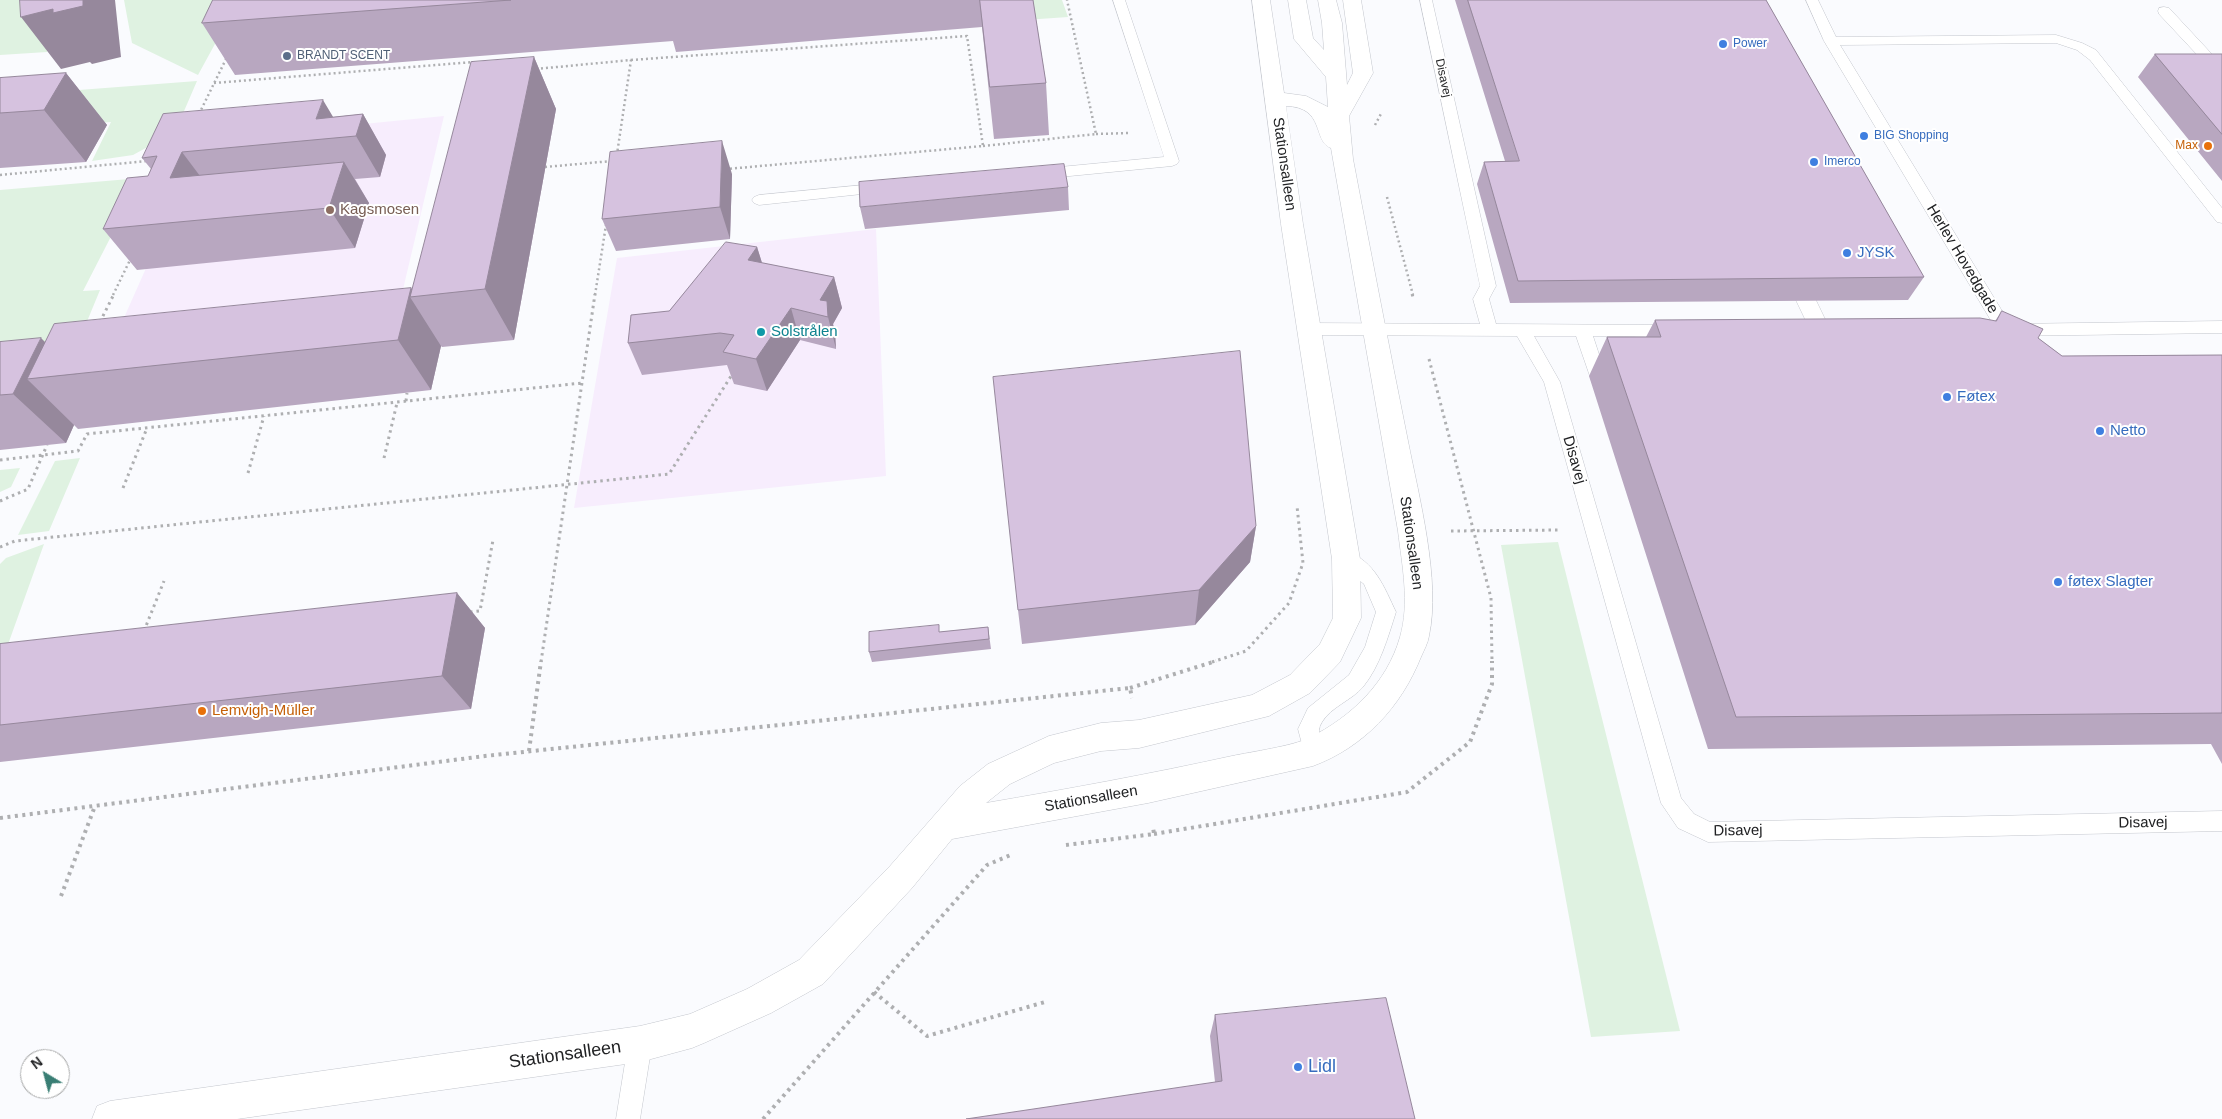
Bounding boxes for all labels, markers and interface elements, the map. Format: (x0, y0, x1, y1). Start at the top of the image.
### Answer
place label: Power (1733, 37, 1767, 51)
marker: Power (1717, 38, 1729, 50)
place label: BRANDT SCENT (297, 49, 390, 63)
marker: BRANDT SCENT (281, 50, 293, 62)
street label: Disavej (1432, 57, 1454, 99)
street label: Stationsalleen (1269, 116, 1299, 212)
place label: BIG Shopping (1874, 129, 1949, 143)
marker: BIG Shopping (1858, 130, 1870, 142)
place label: Max (2175, 139, 2198, 153)
marker: Max (2202, 140, 2214, 152)
place label: Imerco (1824, 155, 1861, 169)
marker: Imerco (1808, 156, 1820, 168)
place label: Kagsmosen (340, 201, 419, 219)
street label: Herlev Hovedgade (1922, 201, 2002, 317)
marker: Kagsmosen (324, 204, 336, 216)
place label: JYSK (1857, 244, 1895, 262)
marker: JYSK (1841, 247, 1853, 259)
place label: Solstrålen (771, 323, 838, 341)
marker: Solstrålen (755, 326, 767, 338)
place label: Føtex (1957, 388, 1995, 406)
marker: Føtex (1941, 391, 1953, 403)
place label: Netto (2110, 422, 2146, 440)
marker: Netto (2094, 425, 2106, 437)
street label: Disavej (1559, 434, 1589, 486)
street label: Stationsalleen (1396, 495, 1426, 591)
place label: føtex Slagter (2068, 573, 2153, 591)
marker: føtex Slagter (2052, 576, 2064, 588)
place label: Lemvigh-Müller (212, 702, 315, 720)
marker: Lemvigh-Müller (196, 705, 208, 717)
street label: Stationsalleen (1043, 782, 1139, 816)
street label: Disavej (2118, 814, 2168, 832)
street label: Disavej (1713, 822, 1763, 840)
street label: Stationsalleen (508, 1036, 622, 1074)
north arrow (20, 1049, 70, 1099)
text: N (28, 1053, 45, 1072)
place label: Lidl (1308, 1056, 1336, 1078)
marker: Lidl (1292, 1061, 1304, 1073)

